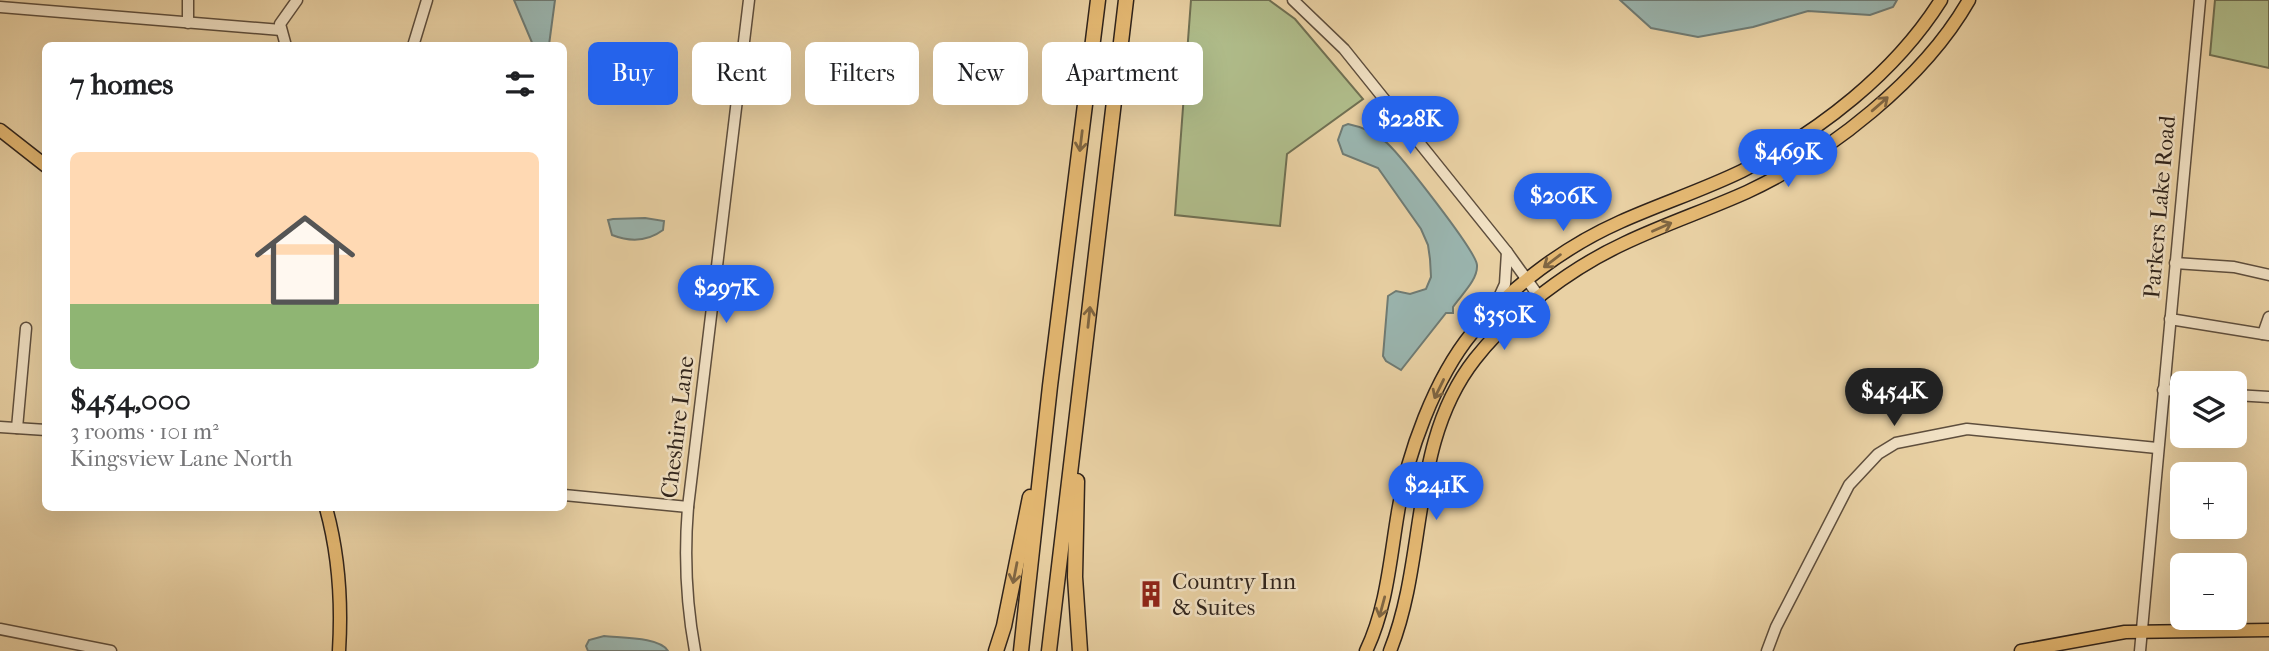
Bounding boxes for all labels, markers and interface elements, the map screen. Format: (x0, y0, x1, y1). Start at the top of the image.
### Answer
chip: Buy (588, 42, 678, 105)
chip: Rent (692, 42, 791, 105)
chip: Filters (805, 42, 919, 105)
chip: New (933, 42, 1028, 105)
chip: Apartment (1042, 42, 1203, 105)
icon: filters (501, 65, 539, 103)
text: 7 homes (70, 67, 173, 102)
pin: $228K (1361, 96, 1459, 156)
one-way arrow (1871, 96, 1889, 112)
text: $228K (1378, 105, 1442, 132)
street label: Parkers Lake Road (2138, 114, 2181, 300)
one-way arrow (1074, 129, 1087, 152)
pin: $469K (1739, 130, 1837, 189)
text: $469K (1754, 138, 1822, 165)
pin: $206K (1514, 174, 1612, 233)
text: $206K (1530, 182, 1596, 209)
icon: home (242, 197, 368, 323)
one-way arrow (1651, 220, 1672, 233)
one-way arrow (1543, 254, 1562, 268)
pin: $297K (677, 266, 775, 325)
text: $297K (694, 274, 758, 301)
pin: $350K (1455, 292, 1553, 352)
text: $350K (1473, 301, 1535, 328)
one-way arrow (1083, 306, 1096, 329)
street label: Cheshire Lane (655, 354, 700, 500)
pin: $454K (1845, 368, 1943, 428)
map controls (2170, 371, 2247, 630)
button: layers (2170, 371, 2247, 448)
text: $454K (1861, 377, 1927, 404)
one-way arrow (1431, 378, 1445, 399)
text: $454,000 (70, 383, 191, 418)
text: 3 rooms · 101 m² (70, 418, 219, 445)
text: Kingsview Lane North (70, 445, 293, 472)
pin: $241K (1387, 462, 1485, 522)
button: + (2170, 462, 2247, 539)
text: $241K (1405, 471, 1468, 498)
button: − (2170, 553, 2247, 630)
one-way arrow (1008, 561, 1022, 584)
place label: Country Inn & Suites (1172, 568, 1297, 621)
building icon: Country Inn & Suites (1136, 579, 1166, 609)
one-way arrow (1374, 596, 1387, 618)

